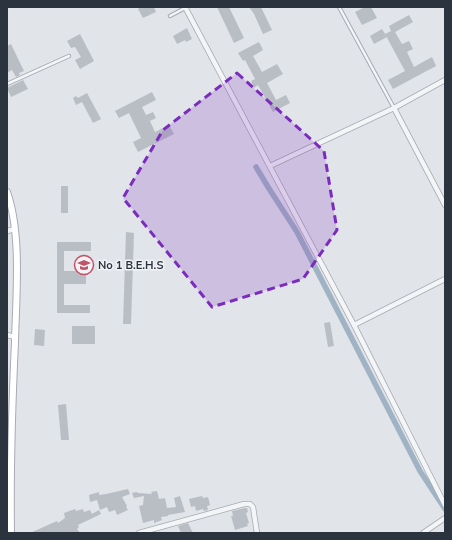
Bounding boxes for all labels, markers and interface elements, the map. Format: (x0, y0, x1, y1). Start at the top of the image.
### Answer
school or university icon: No 1 B.E.H.S (73, 254, 95, 276)
place label: No 1 B.E.H.S (98, 258, 164, 272)

